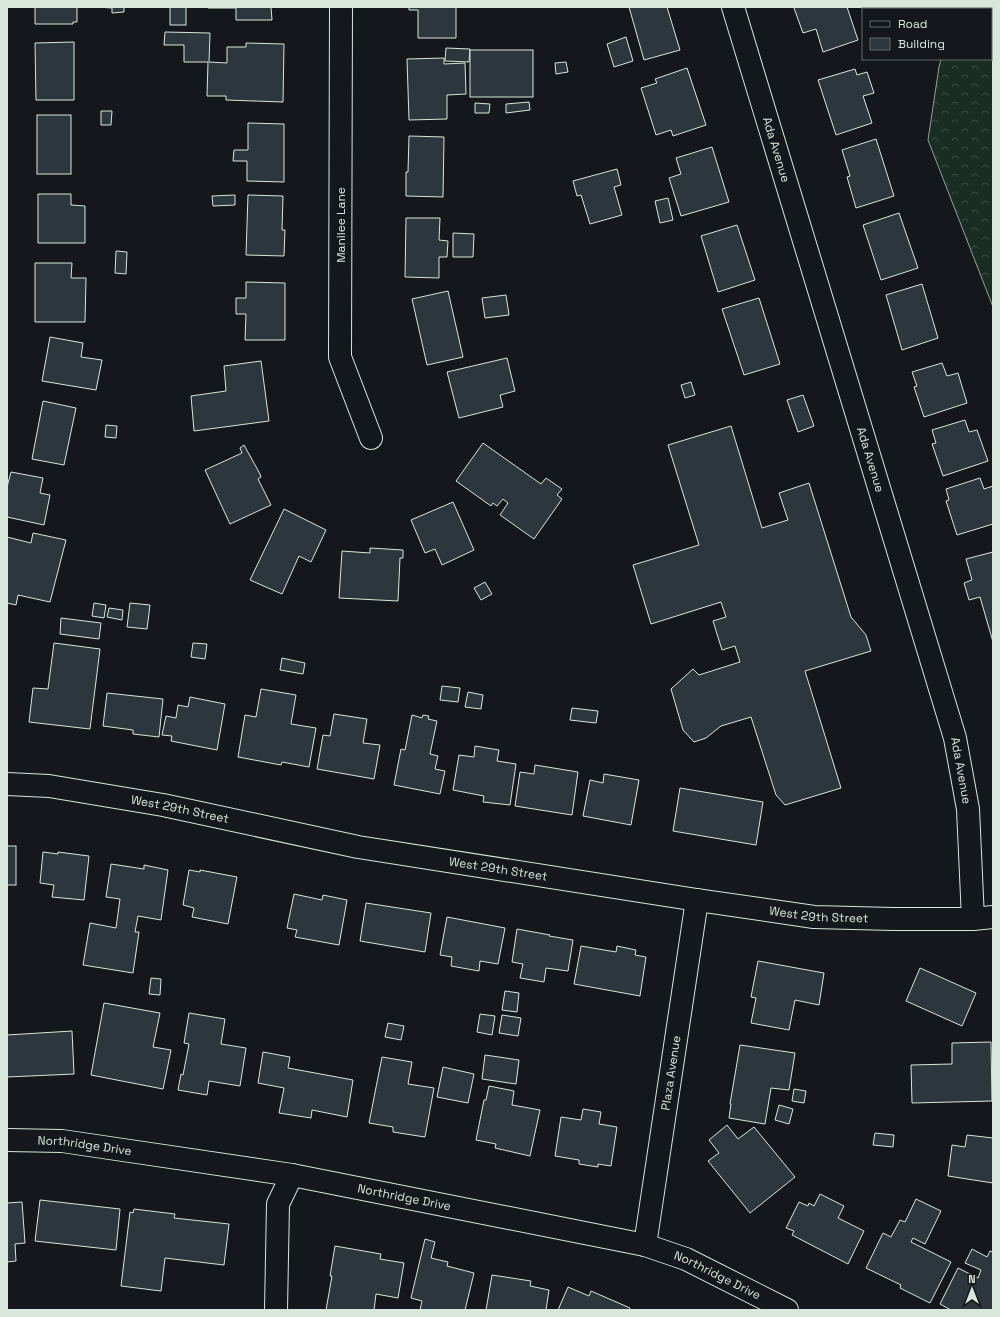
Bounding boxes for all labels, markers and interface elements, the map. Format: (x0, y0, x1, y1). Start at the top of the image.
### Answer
legend (862, 8, 992, 60)
text: Road (898, 16, 927, 32)
text: Building (898, 36, 945, 52)
street label: Ada Avenue (759, 115, 794, 184)
street label: Manilee Lane (333, 187, 349, 263)
street label: Ada Avenue (853, 425, 888, 494)
street label: Ada Avenue (947, 736, 975, 805)
street label: West 29th Street (130, 792, 230, 827)
street label: West 29th Street (448, 853, 549, 885)
street label: West 29th Street (768, 903, 869, 926)
street label: Plaza Avenue (657, 1034, 684, 1112)
street label: Northridge Drive (37, 1133, 133, 1159)
street label: Northridge Drive (356, 1180, 452, 1214)
street label: Northridge Drive (672, 1248, 763, 1303)
north arrow (952, 1269, 992, 1309)
text: N (968, 1272, 976, 1286)

